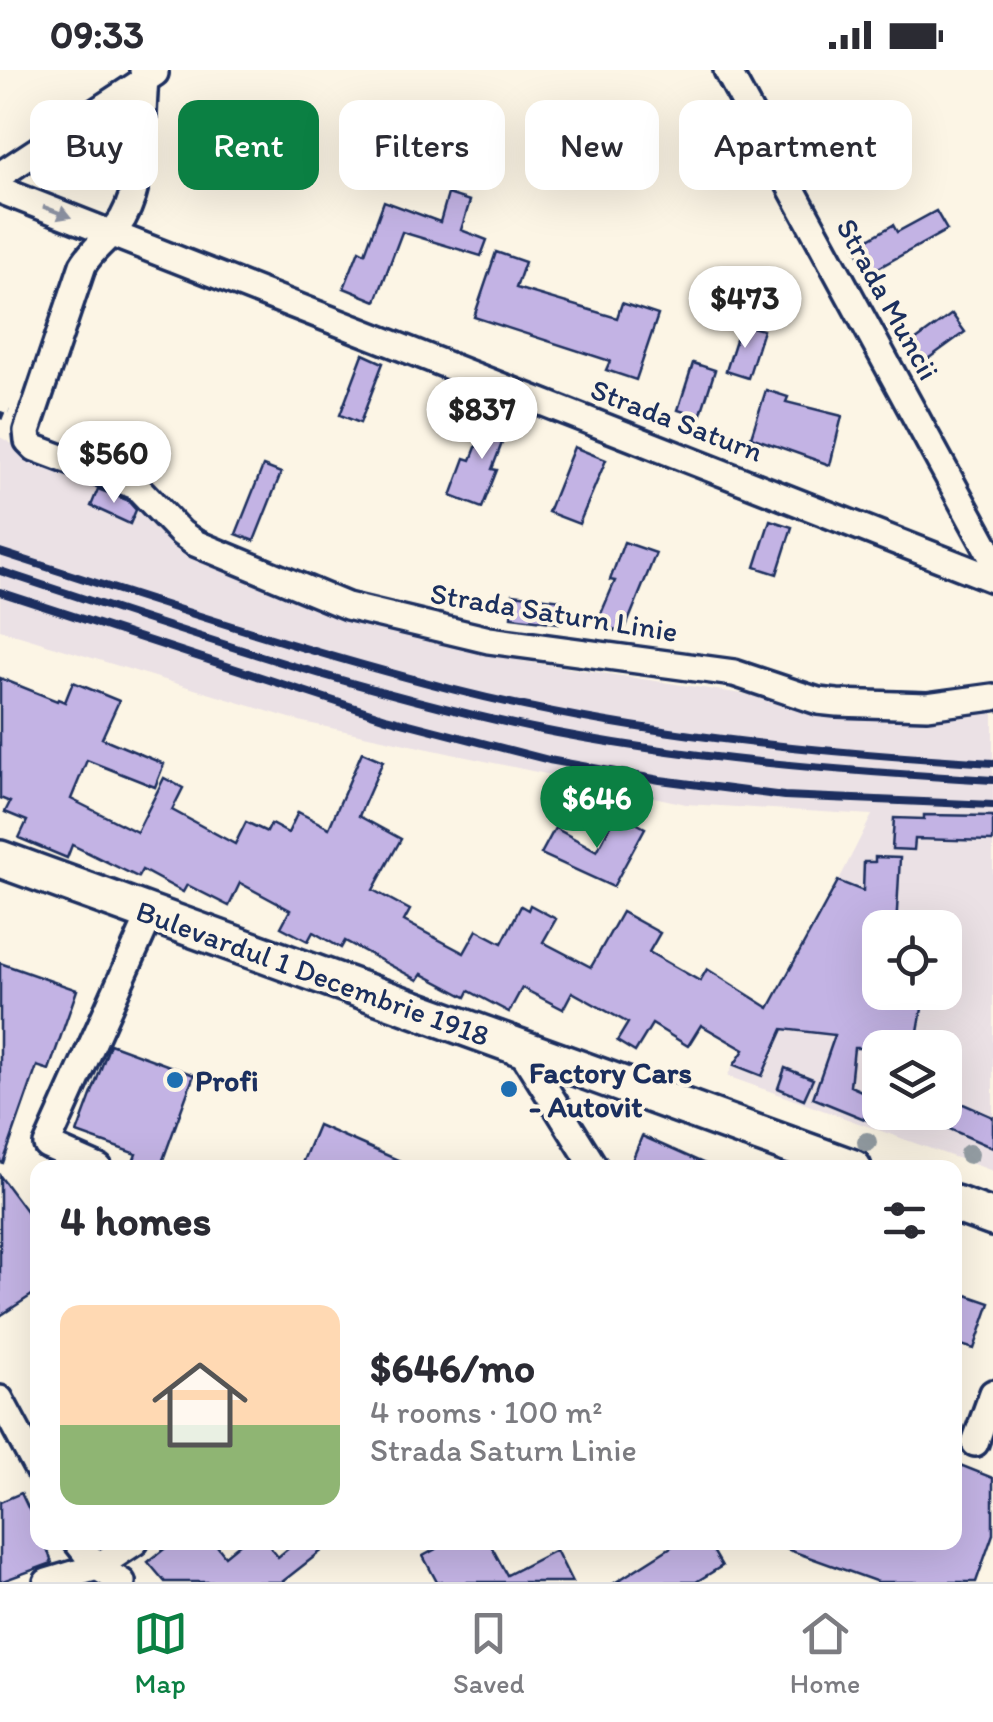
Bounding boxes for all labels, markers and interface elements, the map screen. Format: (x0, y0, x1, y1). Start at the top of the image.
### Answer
text: 09:33 (50, 12, 144, 58)
chip: Buy (30, 100, 158, 190)
chip: Rent (178, 100, 319, 190)
chip: Filters (339, 100, 505, 190)
chip: New (525, 100, 659, 190)
chip: Apartment (679, 100, 912, 190)
one-way arrow (42, 204, 72, 220)
street label: Strada Muncii (828, 212, 948, 386)
pin: $473 (686, 266, 804, 351)
text: $473 (711, 279, 779, 317)
street label: Strada Saturn (586, 370, 768, 470)
pin: $837 (423, 377, 541, 462)
text: $837 (448, 390, 516, 428)
pin: $560 (55, 421, 173, 506)
text: $560 (79, 434, 149, 472)
street label: Strada Saturn Linie (428, 574, 680, 650)
pin: $646 (538, 766, 656, 851)
text: $646 (562, 779, 632, 817)
street label: Bulevardul 1 Decembrie 1918 (131, 892, 495, 1054)
map controls (862, 910, 962, 1130)
button: locate (862, 910, 962, 1010)
button: layers (862, 1030, 962, 1130)
place label: Factory Cars - Autovit (529, 1054, 692, 1125)
place label: Profi (195, 1062, 258, 1099)
marker: Profi (164, 1069, 186, 1091)
marker: Factory Cars - Autovit (498, 1078, 520, 1100)
icon: filters (877, 1193, 932, 1248)
text: 4 homes (60, 1195, 211, 1246)
text: $646/mo (370, 1342, 535, 1393)
icon: home (140, 1345, 260, 1465)
text: 4 rooms · 100 m² (370, 1393, 602, 1431)
text: Strada Saturn Linie (370, 1431, 637, 1469)
tab: Map (133, 1606, 188, 1700)
tab: Saved (453, 1606, 524, 1700)
tab: Home (790, 1606, 860, 1700)

